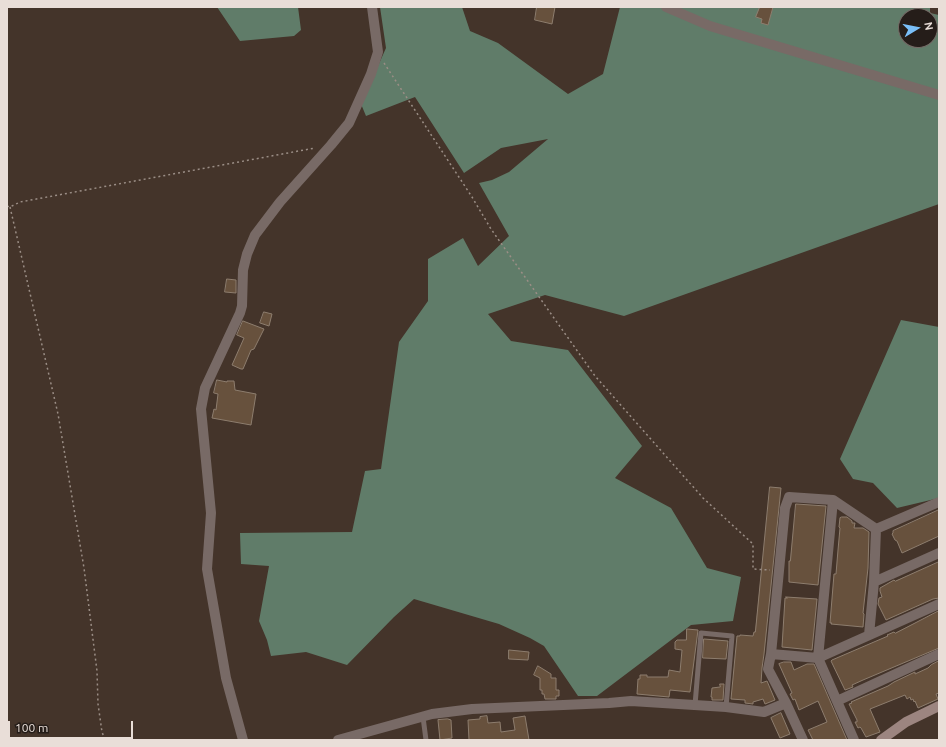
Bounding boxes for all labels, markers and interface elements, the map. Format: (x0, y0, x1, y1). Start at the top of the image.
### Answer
north arrow (898, 8, 938, 48)
text: N (922, 21, 935, 31)
scale bar (10, 713, 135, 739)
text: 100 m (15, 721, 48, 734)

